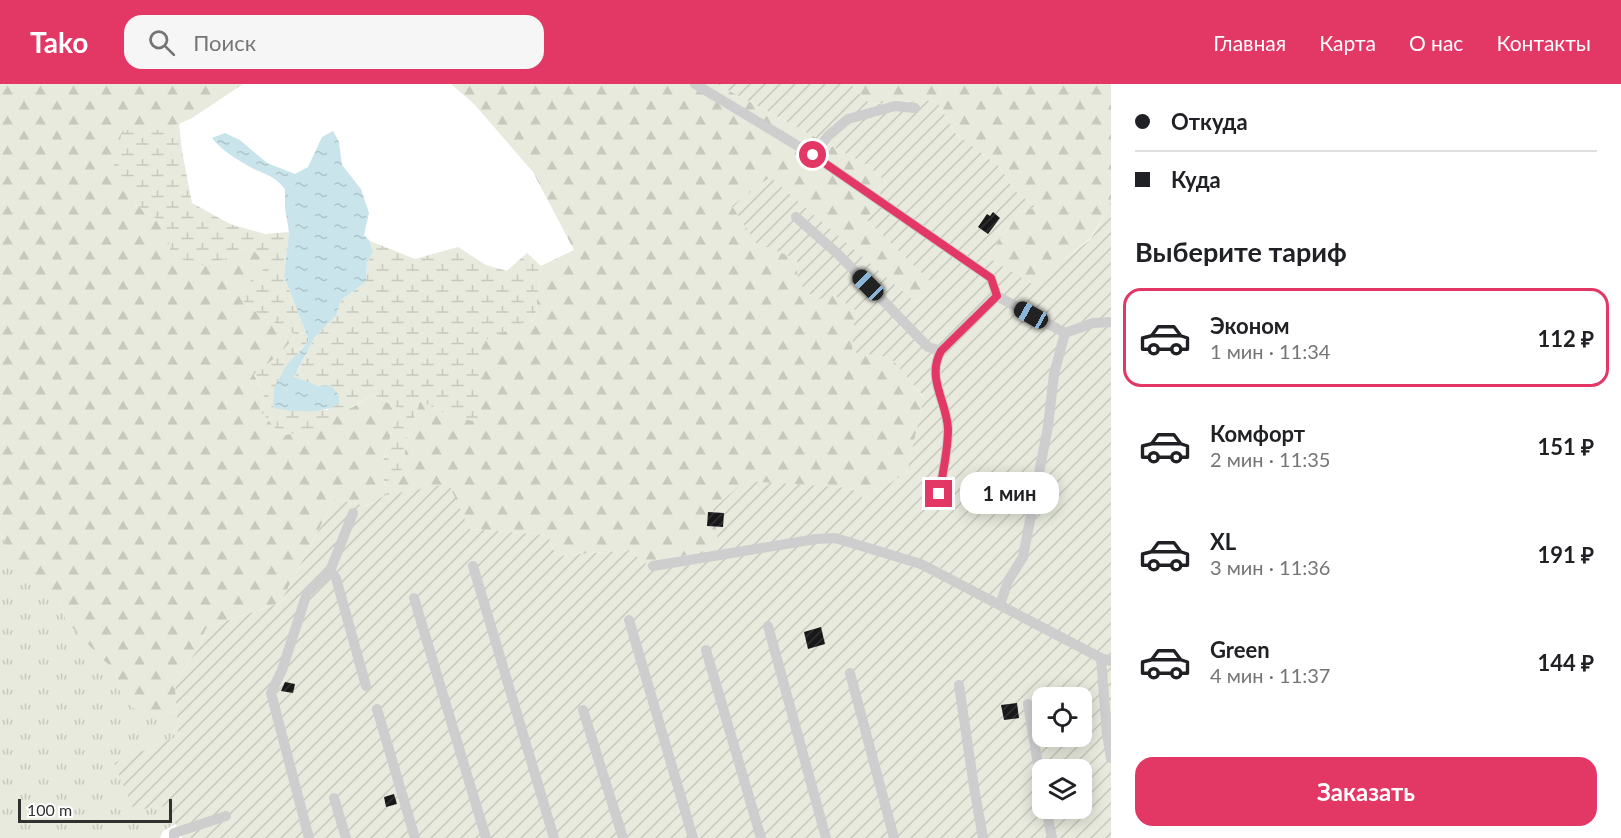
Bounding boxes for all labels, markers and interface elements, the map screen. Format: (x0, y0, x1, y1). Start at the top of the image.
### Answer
search box (124, 15, 544, 69)
text: Tako (30, 25, 88, 59)
icon: search (145, 26, 178, 59)
text: Поиск (193, 29, 256, 56)
text: Главная (1213, 30, 1286, 55)
text: Карта (1319, 30, 1376, 55)
text: О нас (1409, 30, 1463, 55)
text: Контакты (1496, 30, 1591, 55)
text: Откуда (1171, 108, 1248, 135)
route start (799, 141, 826, 168)
text: Куда (1171, 166, 1221, 193)
text: Выберите тариф (1135, 235, 1347, 268)
car (849, 266, 887, 304)
car (1011, 298, 1051, 332)
icon: car (1138, 311, 1192, 365)
text: Эконом (1210, 312, 1290, 339)
text: 112 ₽ (1538, 325, 1594, 352)
text: 1 мин · 11:34 (1210, 339, 1330, 363)
icon: car (1138, 419, 1192, 473)
text: Комфорт (1210, 420, 1305, 447)
text: 151 ₽ (1538, 433, 1594, 460)
text: 2 мин · 11:35 (1210, 447, 1330, 471)
callout: 1 мин (960, 473, 1059, 515)
route end (925, 480, 952, 507)
text: 1 мин (983, 481, 1036, 505)
icon: car (1138, 527, 1192, 581)
text: XL (1210, 528, 1236, 555)
text: 191 ₽ (1538, 541, 1594, 568)
text: 3 мин · 11:36 (1210, 555, 1330, 579)
icon: car (1138, 635, 1192, 689)
text: Green (1210, 636, 1270, 663)
text: 144 ₽ (1538, 649, 1594, 676)
text: 4 мин · 11:37 (1210, 663, 1330, 687)
map controls (1032, 687, 1092, 819)
button: locate (1032, 687, 1092, 747)
button: Заказать (1135, 757, 1597, 826)
button: layers (1032, 759, 1092, 819)
scale bar (18, 796, 172, 824)
text: 100 m (27, 800, 72, 819)

